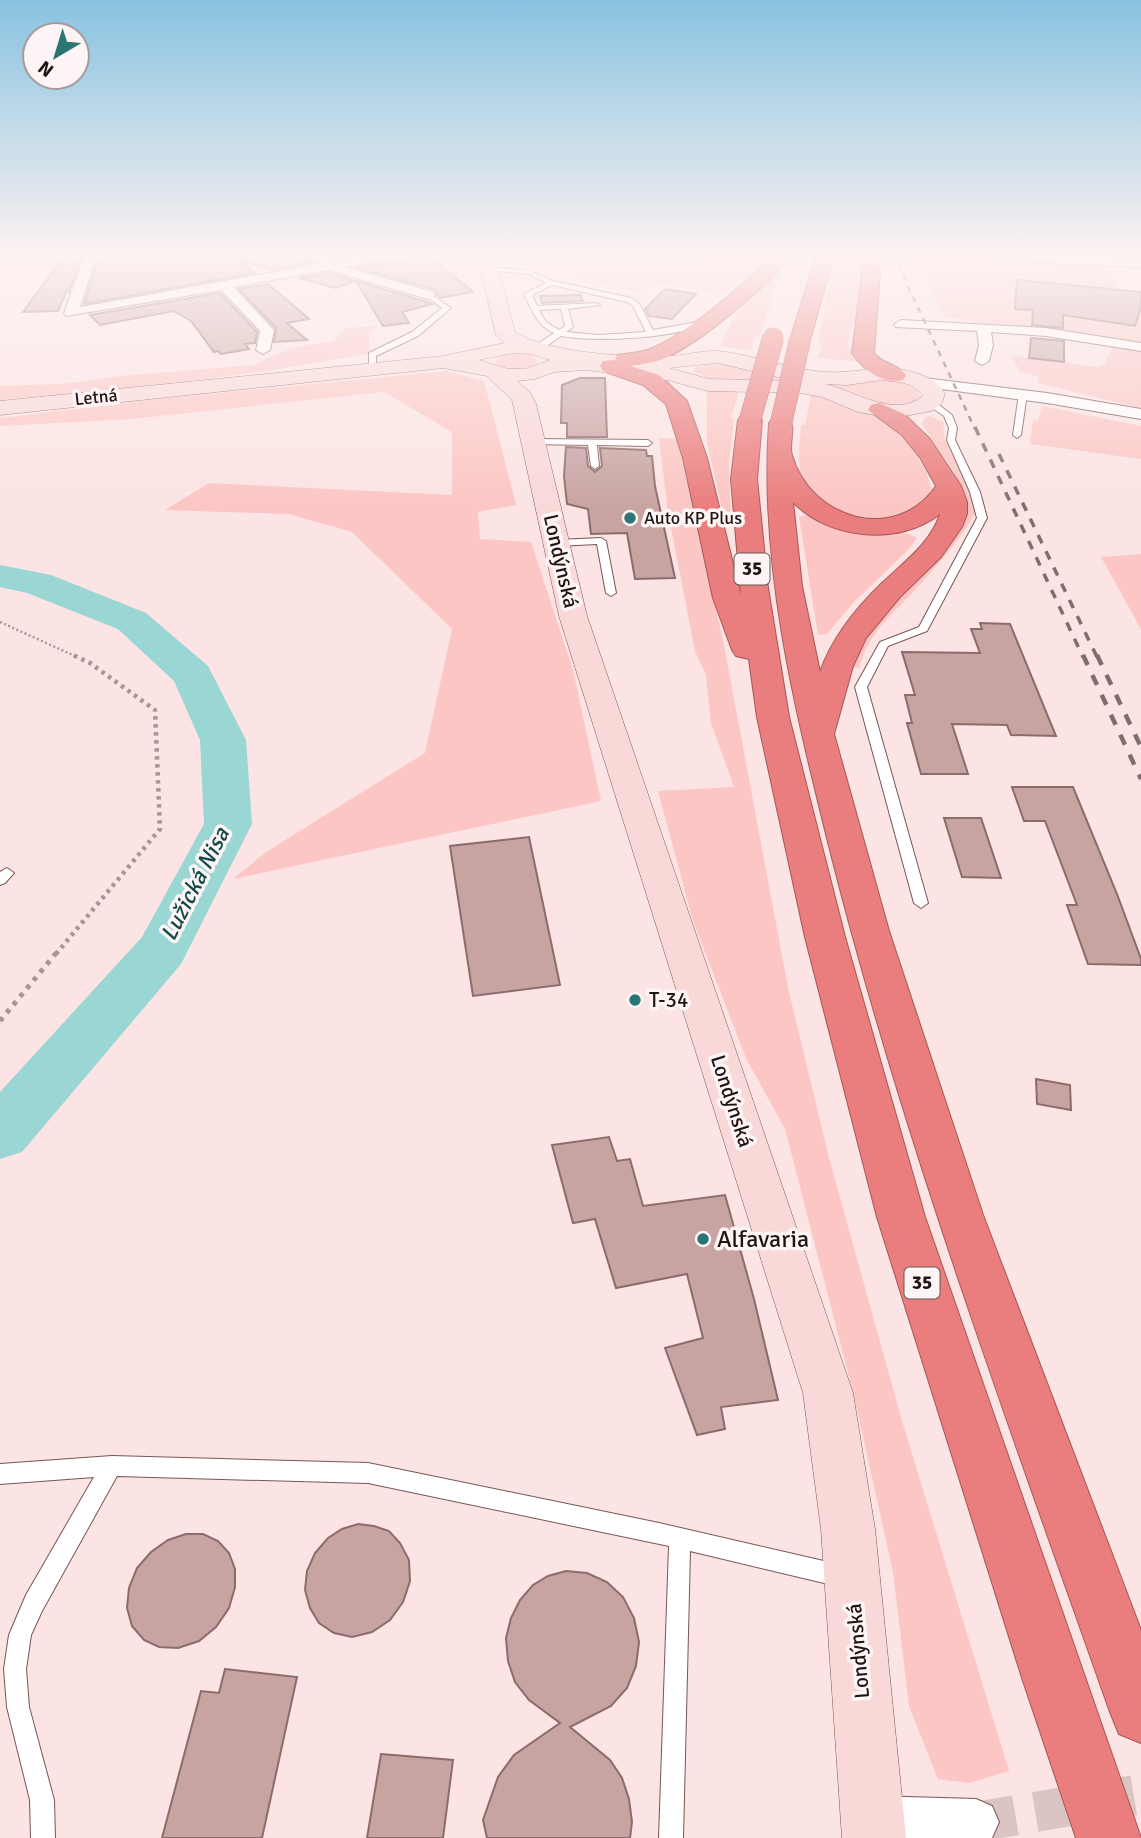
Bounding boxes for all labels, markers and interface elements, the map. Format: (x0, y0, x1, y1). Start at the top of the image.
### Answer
north arrow (21, 21, 91, 91)
text: N (34, 55, 59, 82)
street label: Letná (73, 384, 119, 410)
place label: Auto KP Plus (644, 507, 742, 529)
marker: Auto KP Plus (622, 510, 638, 526)
street label: Londýnská (538, 512, 584, 610)
road number: 35 (734, 554, 770, 584)
water label: Lužická Nisa (154, 821, 236, 945)
place label: T-34 (649, 987, 688, 1013)
marker: T-34 (627, 992, 643, 1008)
street label: Londýnská (705, 1052, 759, 1150)
place label: Alfavaria (717, 1224, 809, 1254)
marker: Alfavaria (695, 1231, 711, 1247)
road number: 35 (904, 1268, 940, 1298)
street label: Londýnská (841, 1602, 875, 1700)

